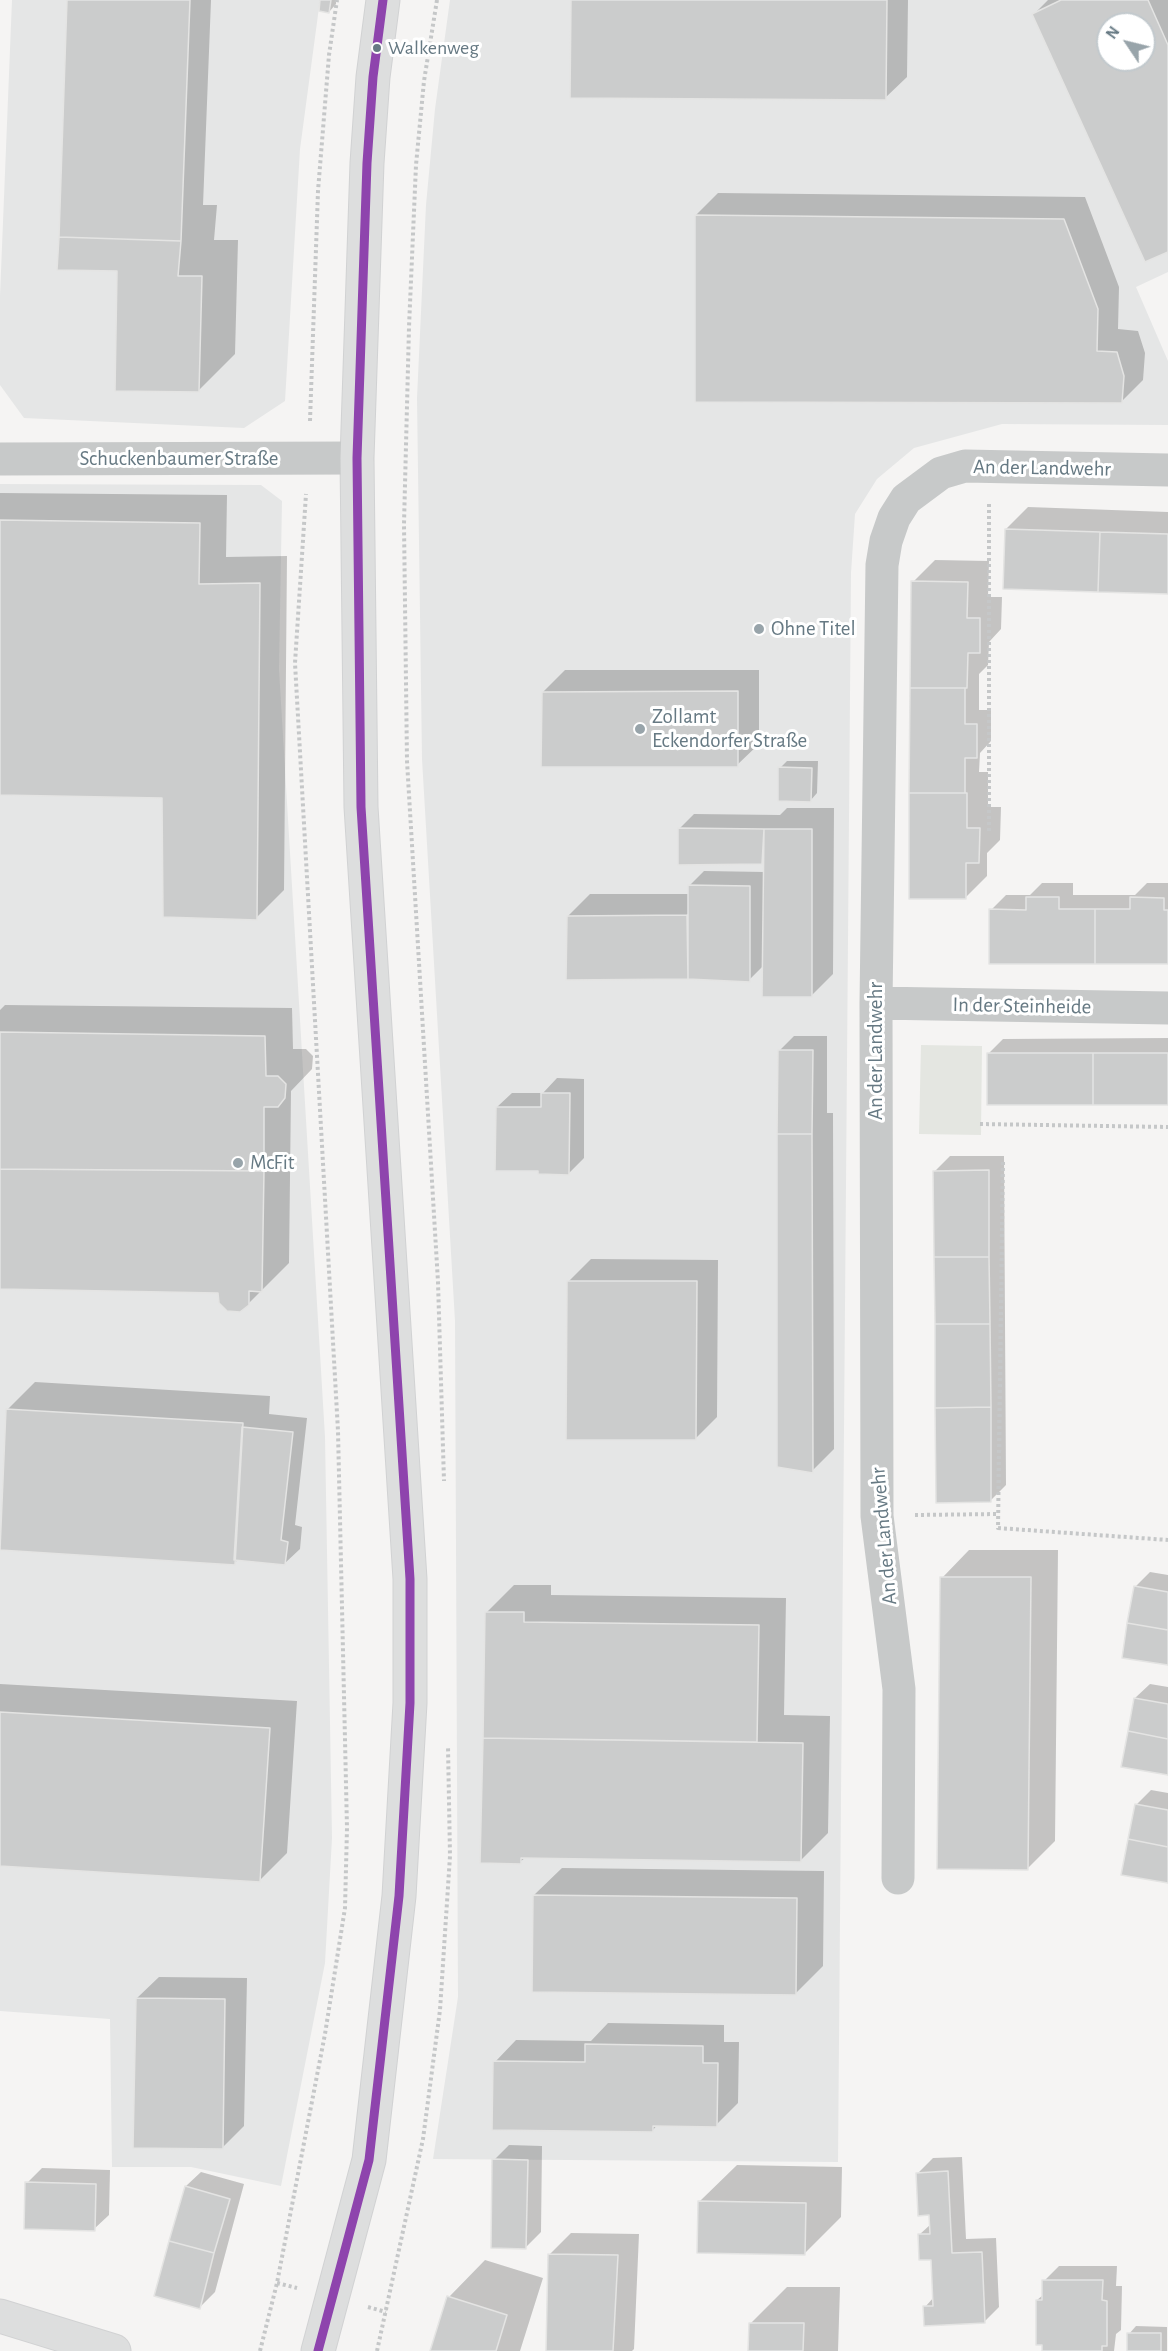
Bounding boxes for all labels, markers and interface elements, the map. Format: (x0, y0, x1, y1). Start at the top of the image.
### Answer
north arrow (1096, 12, 1156, 72)
text: N (1103, 24, 1123, 42)
place label: Walkenweg (388, 36, 479, 60)
marker: Walkenweg (371, 42, 383, 54)
street label: Schuckenbaumer Straße (80, 446, 278, 472)
street label: An der Landwehr (973, 454, 1111, 482)
place label: Ohne Titel (771, 616, 856, 642)
marker: Ohne Titel (752, 622, 766, 636)
place label: Zollamt Eckendorfer Straße (652, 704, 807, 754)
marker: Zollamt Eckendorfer Straße (633, 722, 647, 736)
street label: An der Landwehr (863, 982, 889, 1120)
street label: In der Steinheide (952, 992, 1092, 1020)
place label: McFit (250, 1150, 294, 1176)
marker: McFit (231, 1156, 245, 1170)
street label: An der Landwehr (865, 1466, 903, 1606)

